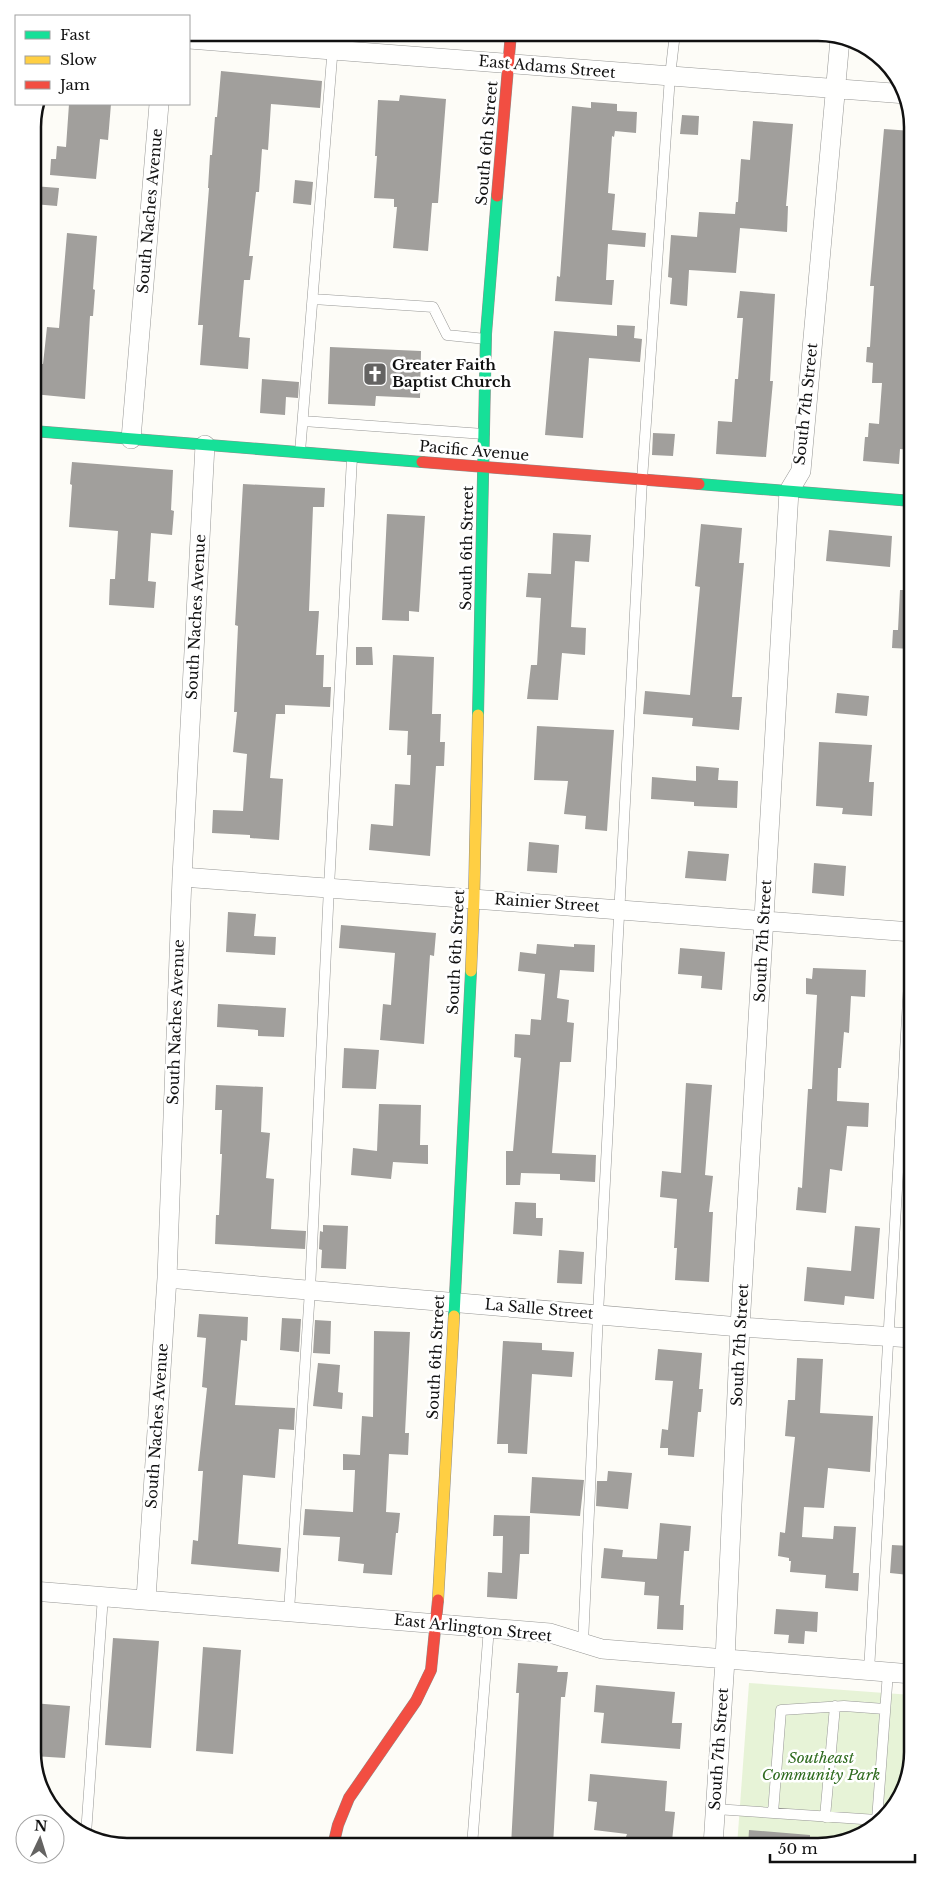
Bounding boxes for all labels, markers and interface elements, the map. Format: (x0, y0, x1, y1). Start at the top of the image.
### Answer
legend (15, 15, 190, 105)
text: Fast (60, 25, 91, 44)
text: Slow (60, 50, 97, 69)
street label: East Adams Street (478, 51, 617, 82)
text: Jam (58, 75, 90, 94)
street label: South 6th Street (472, 80, 501, 206)
street label: South Naches Avenue (133, 128, 166, 294)
street label: South 7th Street (790, 342, 821, 466)
place label: Greater Faith Baptist Church (392, 355, 511, 391)
church icon: Greater Faith Baptist Church (362, 361, 388, 387)
street label: Pacific Avenue (418, 436, 530, 465)
street label: South 6th Street (456, 485, 477, 611)
street label: South Naches Avenue (182, 534, 209, 700)
street label: South 7th Street (750, 879, 775, 1003)
street label: South 6th Street (443, 889, 468, 1015)
street label: Rainier Street (494, 889, 601, 916)
street label: South Naches Avenue (163, 939, 188, 1105)
street label: South 7th Street (727, 1283, 752, 1407)
street label: South 6th Street (423, 1294, 448, 1420)
street label: La Salle Street (484, 1294, 595, 1323)
street label: South Naches Avenue (141, 1343, 172, 1509)
street label: East Arlington Street (393, 1610, 553, 1645)
street label: South 7th Street (705, 1687, 732, 1811)
park label: Southeast Community Park (762, 1748, 880, 1784)
north arrow (15, 1814, 65, 1864)
text: N (34, 1817, 48, 1835)
scale bar (770, 1832, 915, 1864)
text: 50 m (778, 1839, 818, 1858)

